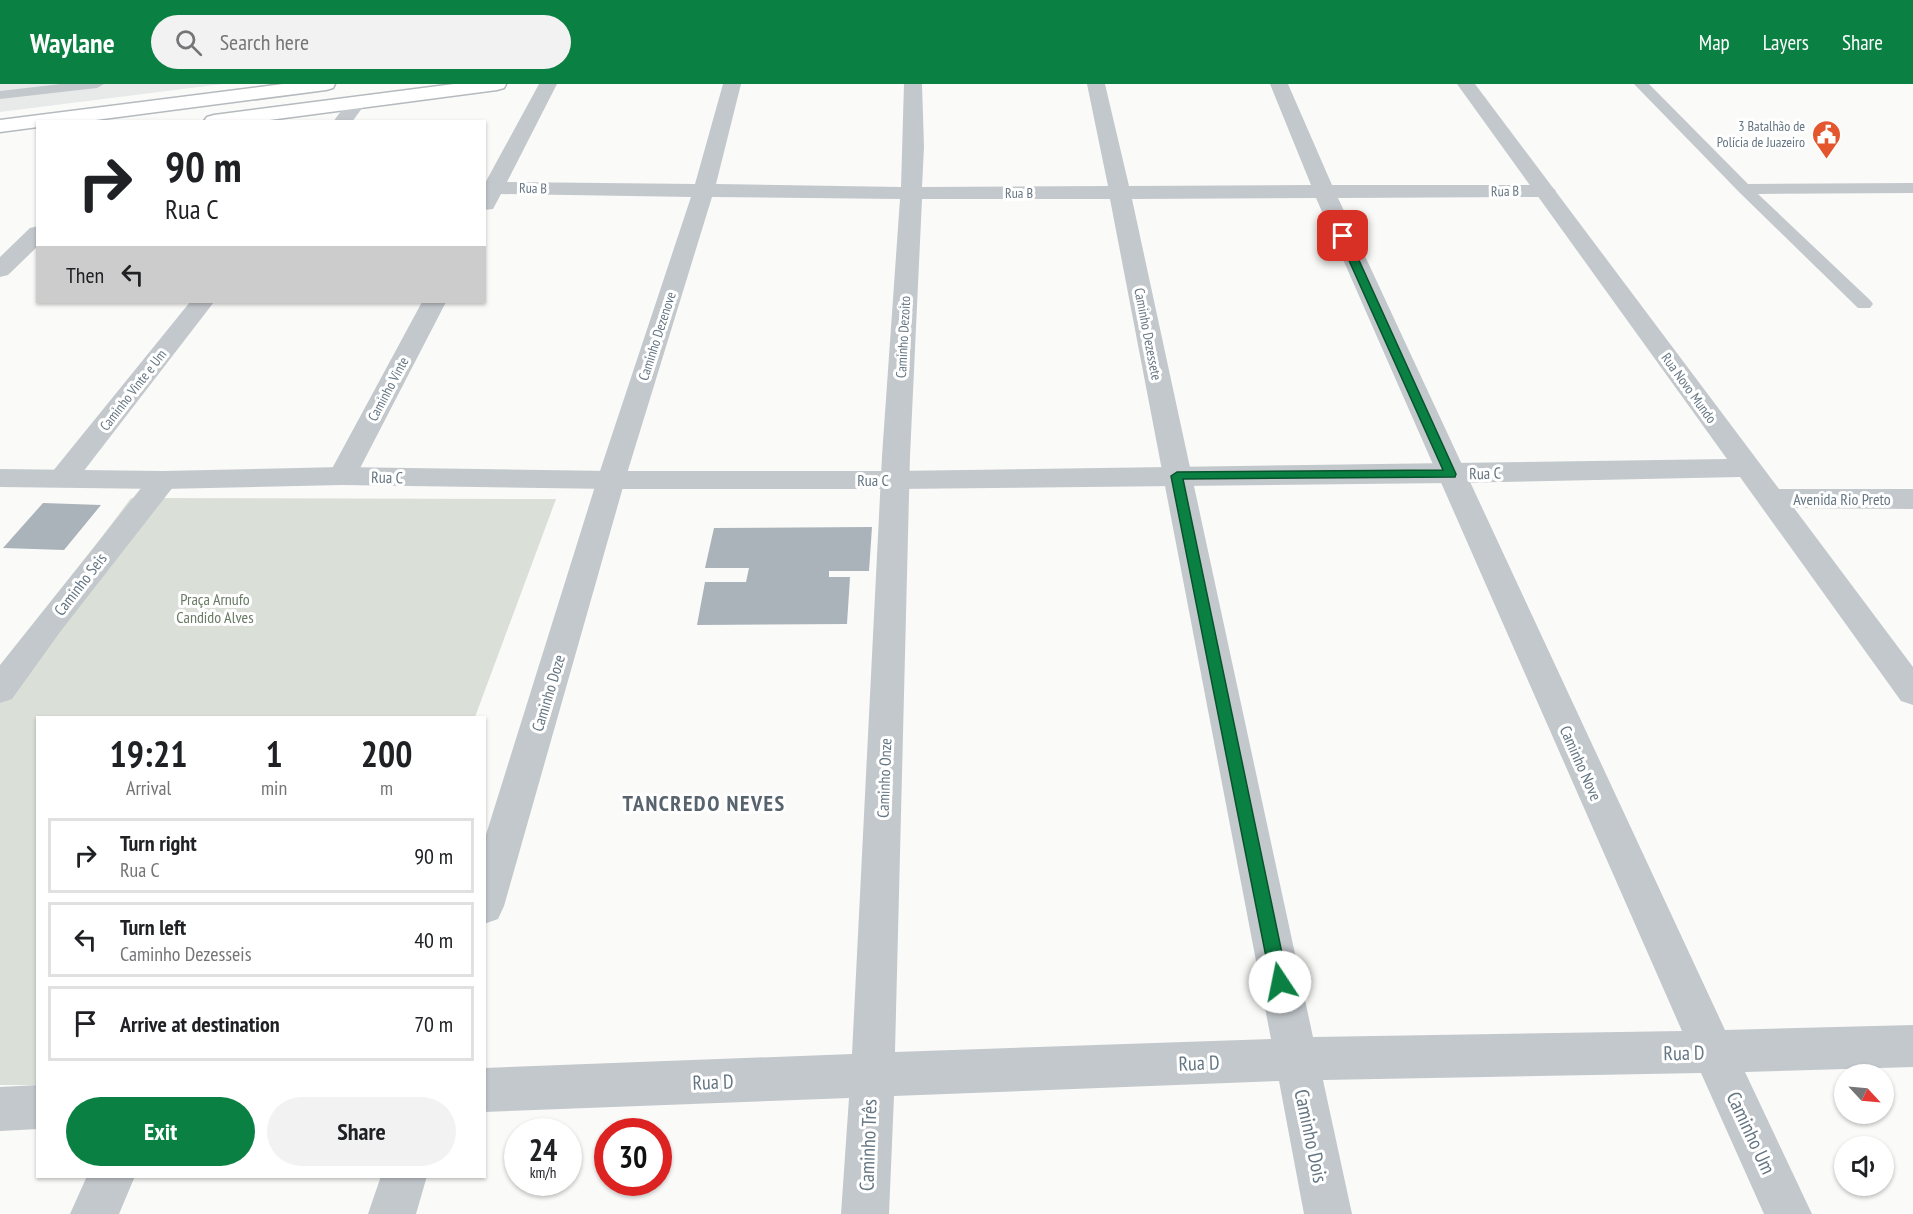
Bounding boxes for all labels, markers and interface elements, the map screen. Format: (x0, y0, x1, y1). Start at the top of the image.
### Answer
search box (151, 15, 571, 69)
text: Waylane (30, 24, 115, 61)
icon: search (172, 26, 205, 59)
text: Search here (220, 28, 309, 56)
text: Map (1699, 29, 1730, 56)
text: Layers (1763, 29, 1809, 56)
text: Share (1842, 29, 1883, 56)
place label: 3 Batalhão de Polícia de Juazeiro (1717, 117, 1805, 151)
public building icon: 3 Batalhão de Polícia de Juazeiro (1810, 118, 1842, 160)
text: 90 m (165, 139, 242, 194)
icon: right (66, 144, 144, 222)
street label: Rua B (519, 179, 547, 197)
street label: Rua B (1491, 182, 1519, 200)
street label: Rua B (1005, 184, 1033, 202)
text: Rua C (165, 192, 219, 226)
pin (1317, 210, 1368, 261)
icon: arrive (1326, 219, 1359, 252)
icon: left (116, 258, 149, 291)
text: Then (66, 261, 104, 289)
street label: Caminho Dezessete (1130, 286, 1166, 382)
street label: Caminho Dezenove (634, 289, 680, 383)
street label: Caminho Dezoito (892, 296, 914, 378)
street label: Caminho Vinte e Um (96, 346, 170, 434)
street label: Rua Novo Mundo (1657, 349, 1721, 427)
street label: Caminho Vinte (364, 354, 413, 424)
street label: Rua C (1469, 463, 1501, 483)
street label: Rua C (371, 467, 403, 487)
street label: Rua C (857, 470, 889, 490)
street label: Avenida Rio Preto (1793, 489, 1891, 509)
street label: Caminho Seis (49, 549, 111, 619)
park label: Praça Arnufo Candido Alves (176, 589, 254, 627)
street label: Caminho Doze (527, 652, 569, 734)
street label: Caminho Nove (1556, 722, 1606, 804)
text: 19:21 (110, 730, 187, 777)
text: 1 (265, 730, 283, 777)
text: 200 (361, 730, 412, 777)
street label: Caminho Onze (873, 738, 895, 818)
text: Arrival (126, 775, 171, 801)
text: min (261, 775, 287, 801)
text: m (380, 775, 393, 801)
district label: TANCREDO NEVES (622, 789, 786, 817)
text: Turn right (120, 829, 197, 857)
icon: right (69, 839, 102, 872)
text: 90 m (414, 842, 453, 870)
text: Rua C (120, 857, 160, 883)
text: Turn left (120, 913, 186, 941)
icon: left (69, 923, 102, 956)
text: 40 m (414, 926, 453, 954)
text: Caminho Dezesseis (120, 941, 251, 967)
position arrow (1248, 950, 1312, 1014)
icon: arrive (69, 1007, 102, 1040)
text: Arrive at destination (120, 1010, 280, 1038)
text: 70 m (414, 1010, 453, 1038)
street label: Rua D (1663, 1040, 1705, 1066)
street label: Rua D (1178, 1049, 1220, 1077)
north arrow (1834, 1064, 1894, 1124)
map controls (1834, 1064, 1894, 1196)
street label: Rua D (692, 1068, 734, 1096)
street label: Caminho Dois (1288, 1087, 1334, 1185)
street label: Caminho Um (1721, 1088, 1781, 1178)
button: Exit (66, 1097, 255, 1166)
button: Share (267, 1097, 456, 1166)
street label: Caminho Três (853, 1098, 883, 1191)
speed limit sign: 30 (594, 1118, 672, 1196)
text: 24 (529, 1130, 557, 1169)
button: sound (1834, 1136, 1894, 1196)
text: km/h (530, 1163, 556, 1182)

